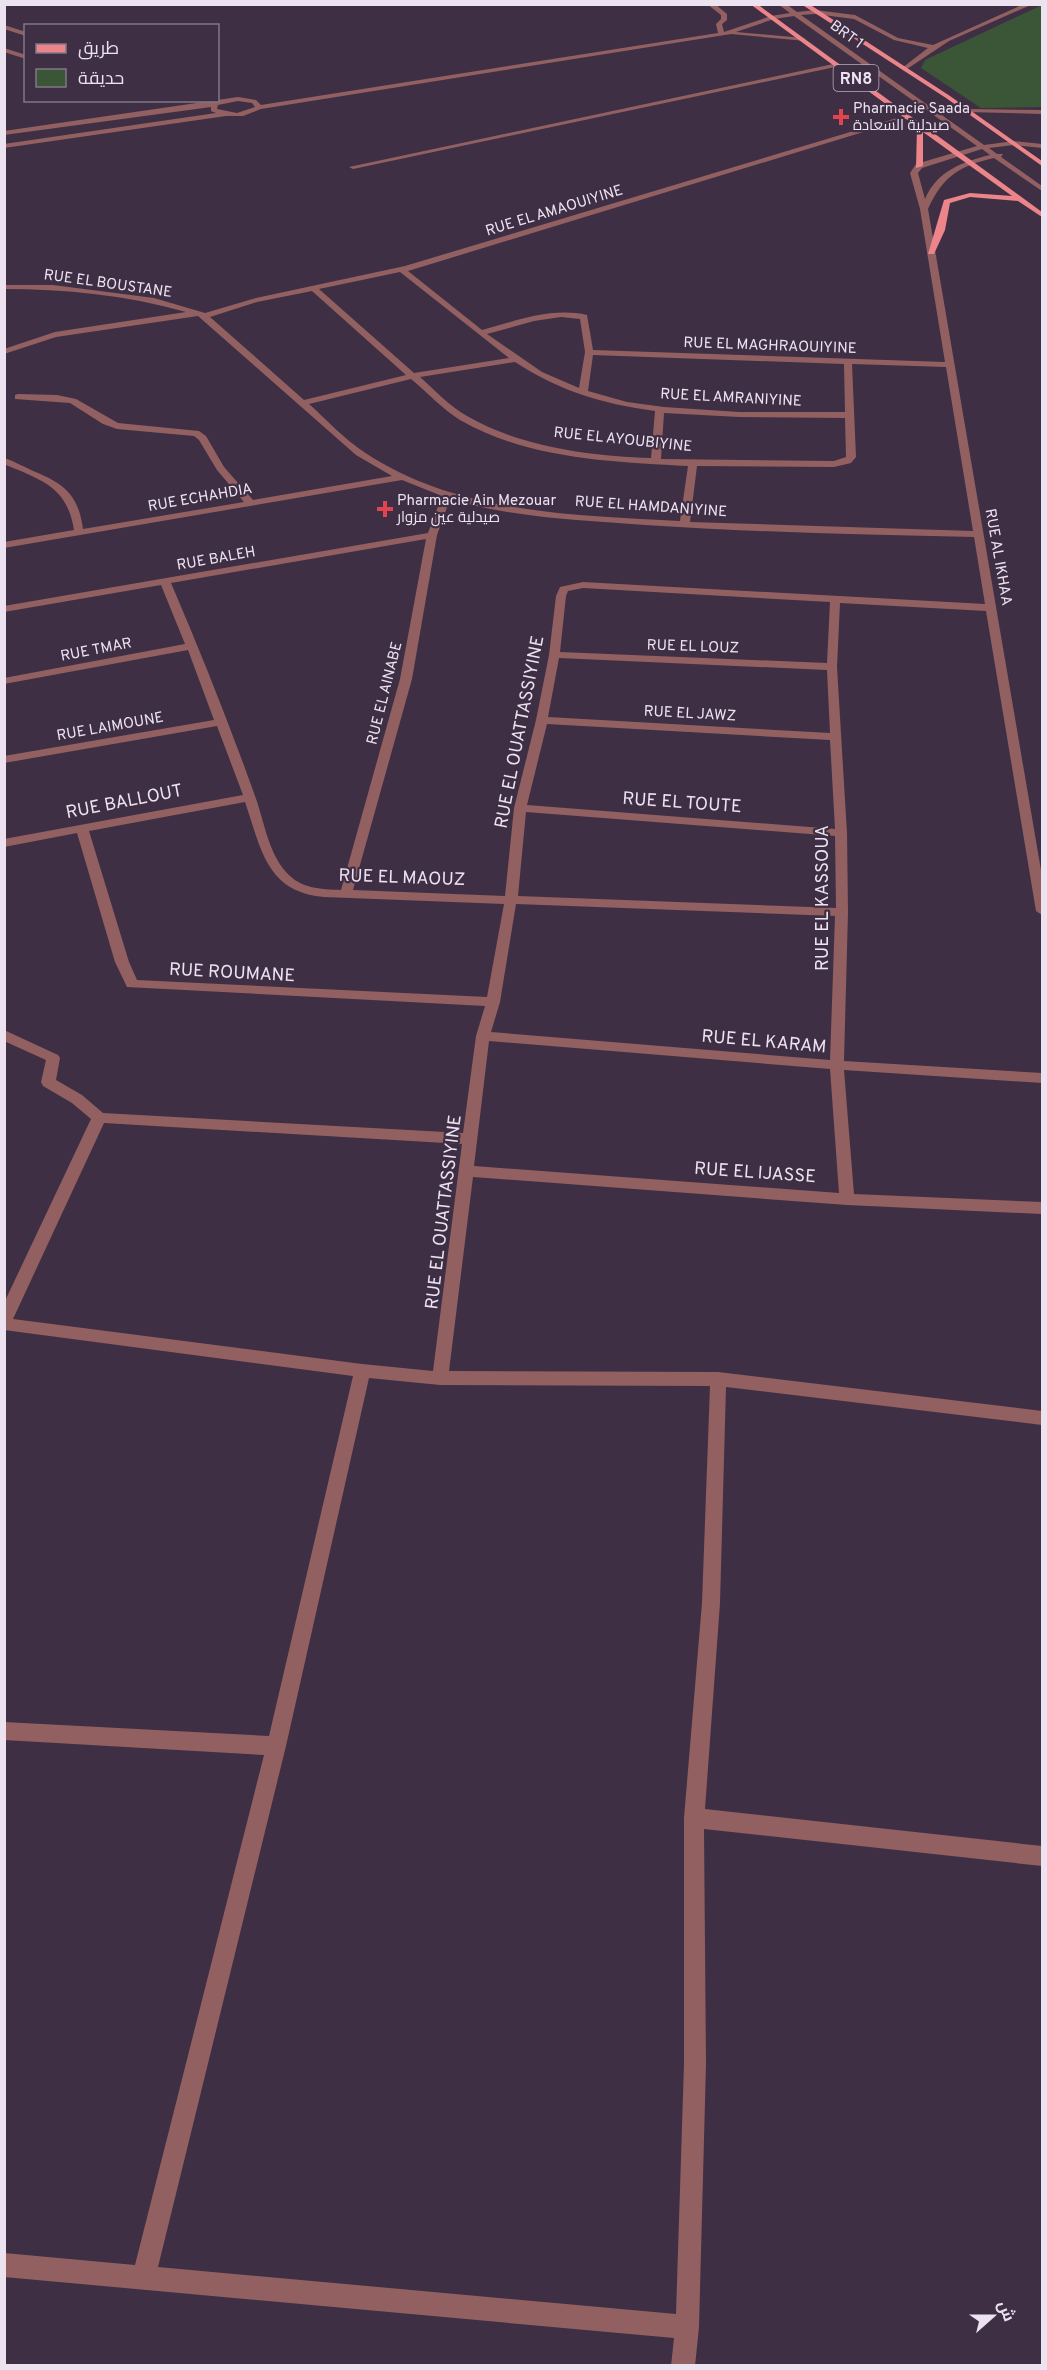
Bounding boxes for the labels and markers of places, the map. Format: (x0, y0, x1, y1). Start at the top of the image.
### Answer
place label: Pharmacie Saada صيدلية السعادة (853, 100, 970, 136)
marker: Pharmacie Saada صيدلية السعادة (834, 110, 848, 124)
place label: Pharmacie Ain Mezouar صيدلية عين مزوار (396, 492, 556, 528)
marker: Pharmacie Ain Mezouar صيدلية عين مزوار (378, 502, 392, 516)

